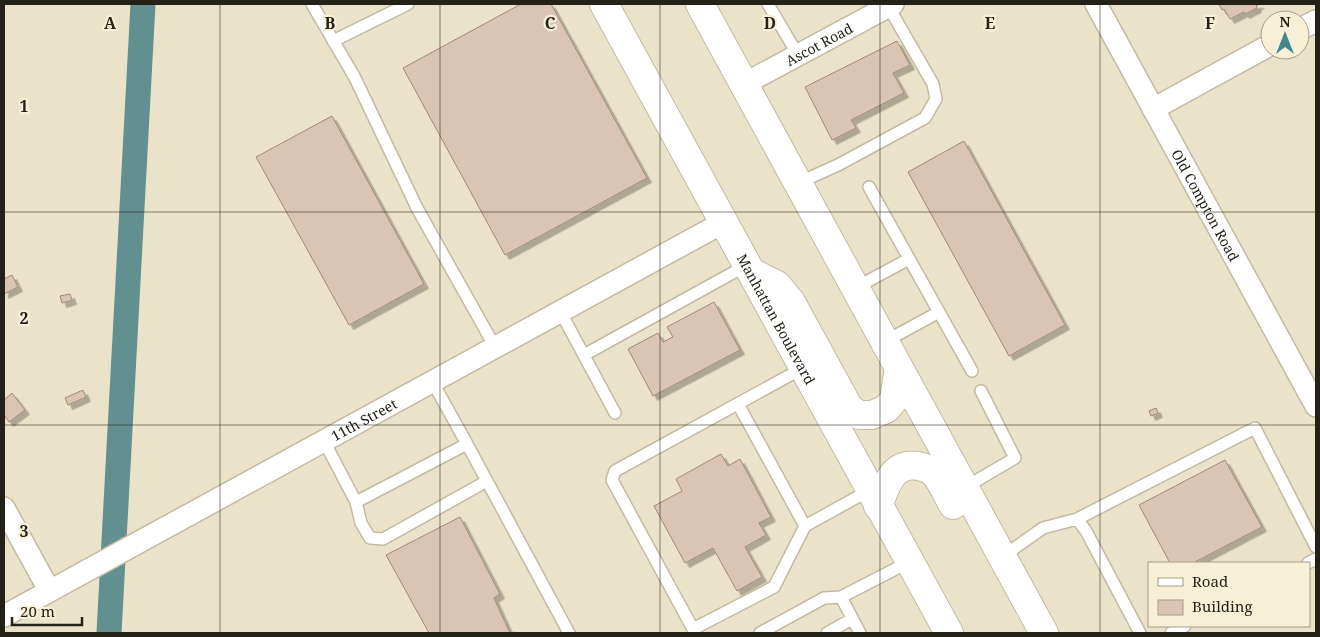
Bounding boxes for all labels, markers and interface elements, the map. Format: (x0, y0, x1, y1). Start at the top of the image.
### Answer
north arrow (1260, 10, 1310, 60)
text: A (104, 12, 117, 34)
text: B (325, 12, 336, 34)
text: C (545, 12, 556, 34)
text: D (764, 12, 776, 34)
text: E (985, 12, 995, 34)
text: F (1205, 12, 1215, 34)
text: N (1279, 12, 1291, 31)
street label: Ascot Road (782, 18, 856, 70)
text: 1 (19, 95, 29, 117)
street label: Old Compton Road (1168, 146, 1244, 265)
street label: Manhattan Boulevard (733, 250, 820, 388)
text: 2 (19, 307, 29, 329)
street label: 11th Street (327, 393, 400, 445)
text: 3 (19, 520, 29, 542)
legend (1148, 562, 1310, 627)
text: Road (1192, 571, 1228, 591)
scale bar (12, 594, 82, 626)
text: Building (1192, 596, 1253, 616)
text: 20 m (20, 601, 55, 621)

